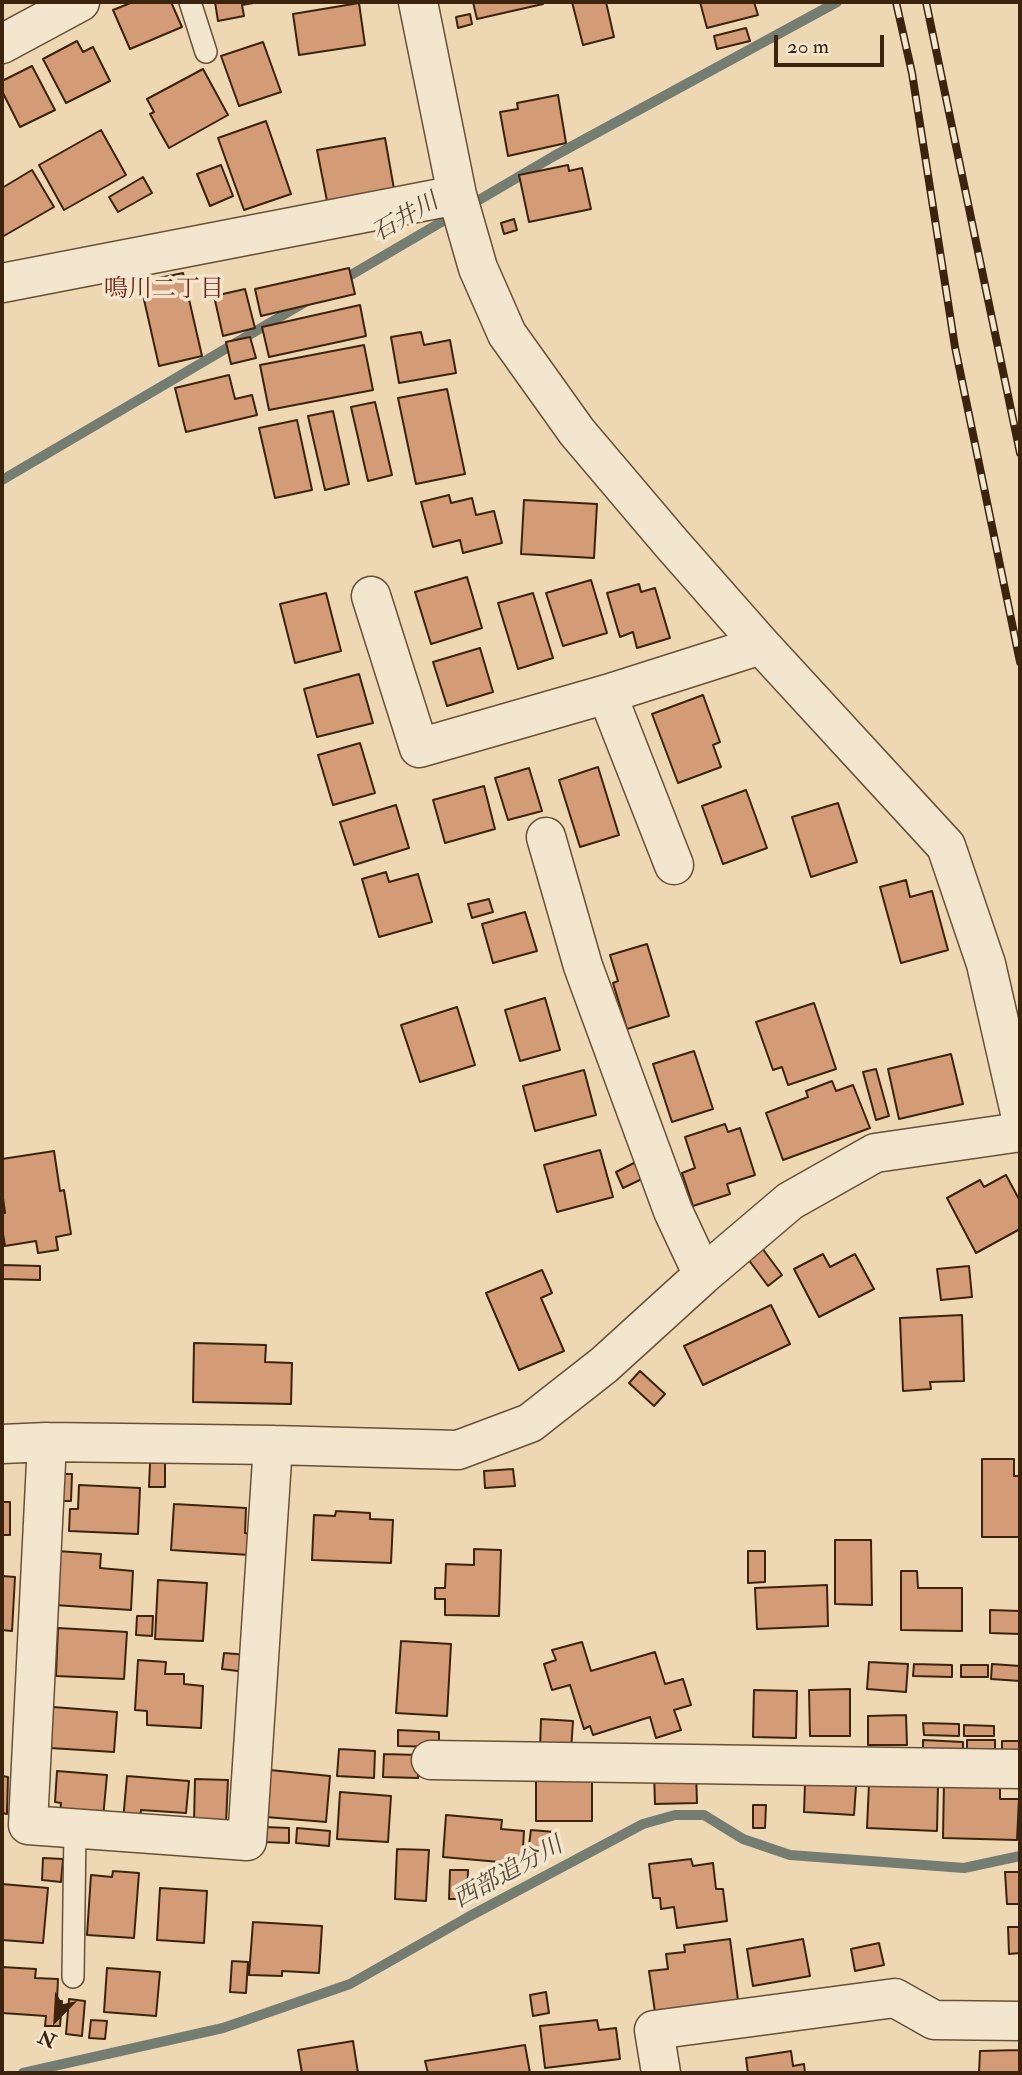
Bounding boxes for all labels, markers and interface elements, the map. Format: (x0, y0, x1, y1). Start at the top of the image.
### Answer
scale bar (777, 21, 887, 65)
text: 20 m (787, 33, 829, 60)
water label: 石井川 (368, 189, 444, 249)
district label: 鳴川二丁目 (104, 277, 224, 305)
water label: 西部追分川 (450, 1832, 568, 1916)
north arrow (21, 1984, 91, 2054)
text: N (35, 2024, 60, 2053)

